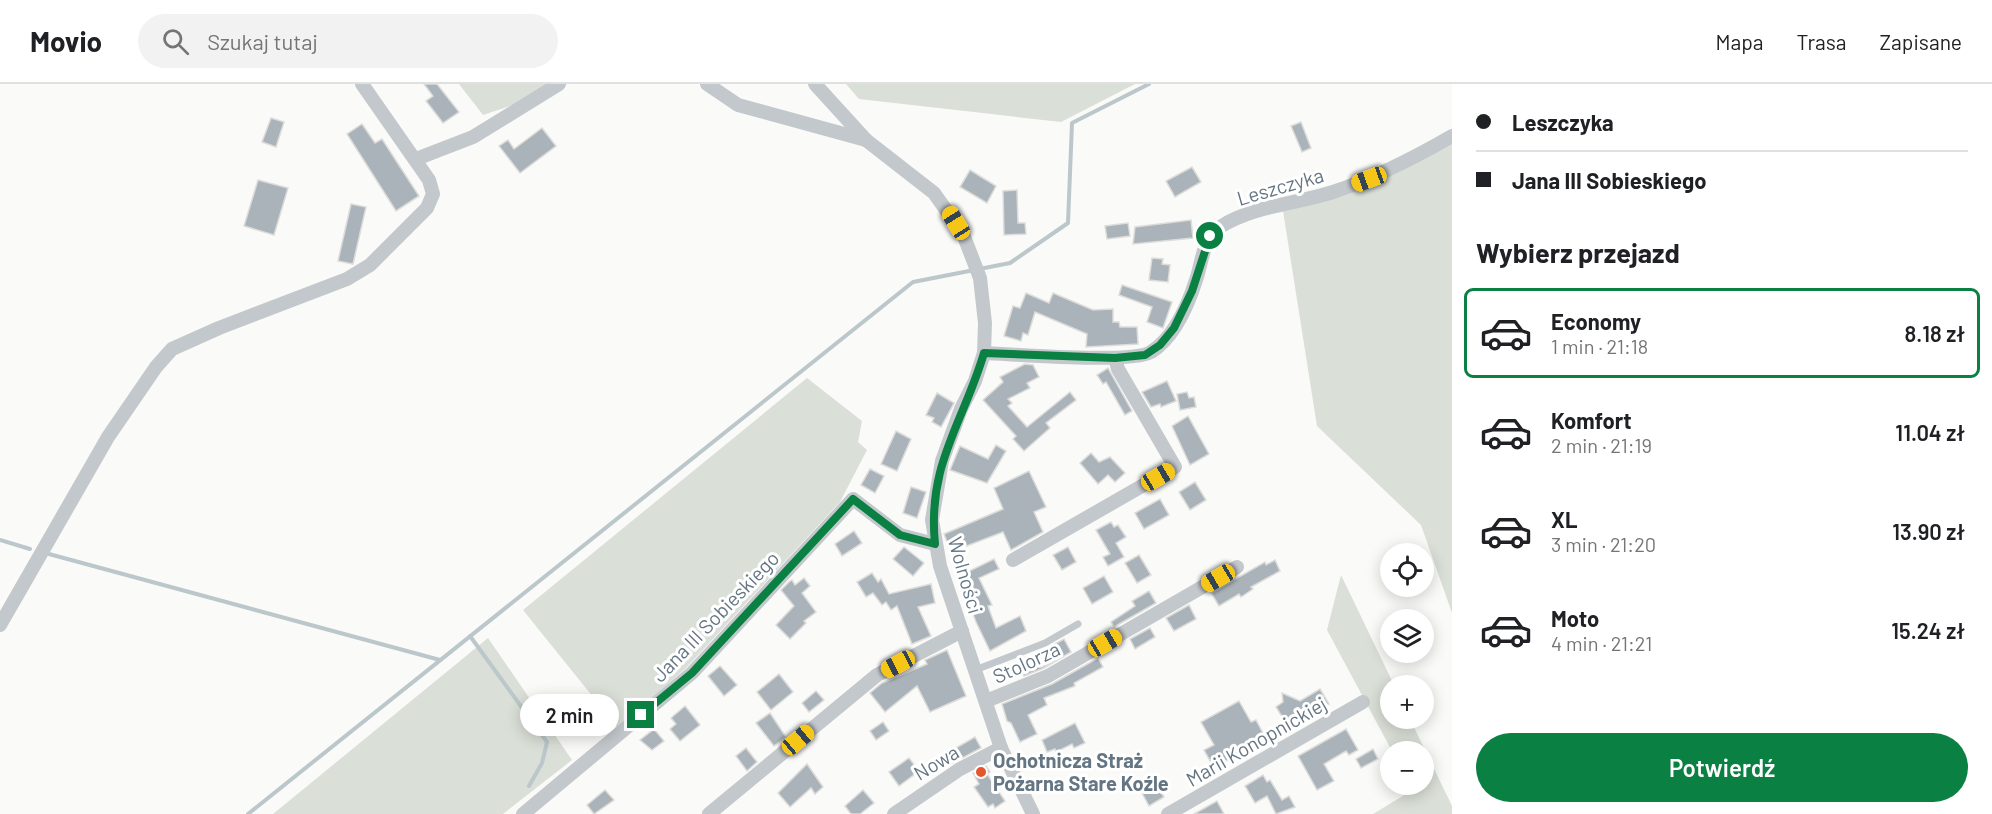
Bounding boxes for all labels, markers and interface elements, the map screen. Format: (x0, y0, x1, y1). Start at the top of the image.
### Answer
search box (138, 14, 558, 68)
text: Movio (30, 24, 102, 58)
icon: search (159, 25, 192, 58)
text: Szukaj tutaj (207, 28, 318, 54)
text: Mapa (1716, 29, 1764, 54)
text: Trasa (1797, 29, 1847, 54)
text: Zapisane (1880, 29, 1962, 54)
text: Leszczyka (1512, 109, 1614, 135)
street label: Leszczyka (1234, 162, 1326, 210)
car (1349, 164, 1389, 194)
text: Jana III Sobieskiego (1512, 167, 1706, 193)
car (939, 203, 973, 243)
route start (1196, 222, 1223, 249)
text: Wybierz przejazd (1476, 236, 1680, 268)
icon: car (1479, 306, 1533, 360)
text: Economy (1551, 308, 1641, 334)
text: 8.18 zł (1905, 320, 1965, 346)
text: 1 min · 21:18 (1551, 334, 1648, 358)
icon: car (1479, 405, 1533, 459)
text: Komfort (1551, 407, 1632, 433)
text: 11.04 zł (1895, 419, 1965, 445)
text: 2 min · 21:19 (1551, 433, 1652, 457)
car (1138, 460, 1178, 494)
icon: car (1479, 504, 1533, 558)
text: XL (1551, 506, 1577, 532)
text: 13.90 zł (1892, 518, 1965, 544)
text: 3 min · 21:20 (1551, 532, 1656, 556)
street label: Wolności (944, 534, 988, 616)
map controls (1380, 543, 1434, 795)
button: locate (1380, 543, 1434, 597)
street label: Jana III Sobieskiego (646, 546, 784, 686)
car (1198, 561, 1238, 595)
icon: car (1479, 603, 1533, 657)
text: Moto (1551, 605, 1599, 631)
button: layers (1380, 609, 1434, 663)
text: 15.24 zł (1891, 617, 1965, 643)
car (1085, 626, 1125, 660)
text: 4 min · 21:21 (1551, 631, 1652, 655)
street label: Stolorza (989, 636, 1063, 688)
car (878, 648, 918, 680)
button: + (1380, 675, 1434, 729)
street label: Marii Konopnickiej (1181, 691, 1331, 791)
callout: 2 min (521, 694, 620, 736)
route end (627, 701, 654, 728)
text: 2 min (546, 703, 593, 727)
car (778, 722, 818, 758)
button: Potwierdź (1476, 733, 1968, 802)
street label: Nowa (909, 739, 963, 785)
button: − (1380, 741, 1434, 795)
place label: Ochotnicza Straż Pożarna Stare Koźle (993, 748, 1169, 795)
marker: Ochotnicza Straż Pożarna Stare Koźle (974, 765, 988, 779)

